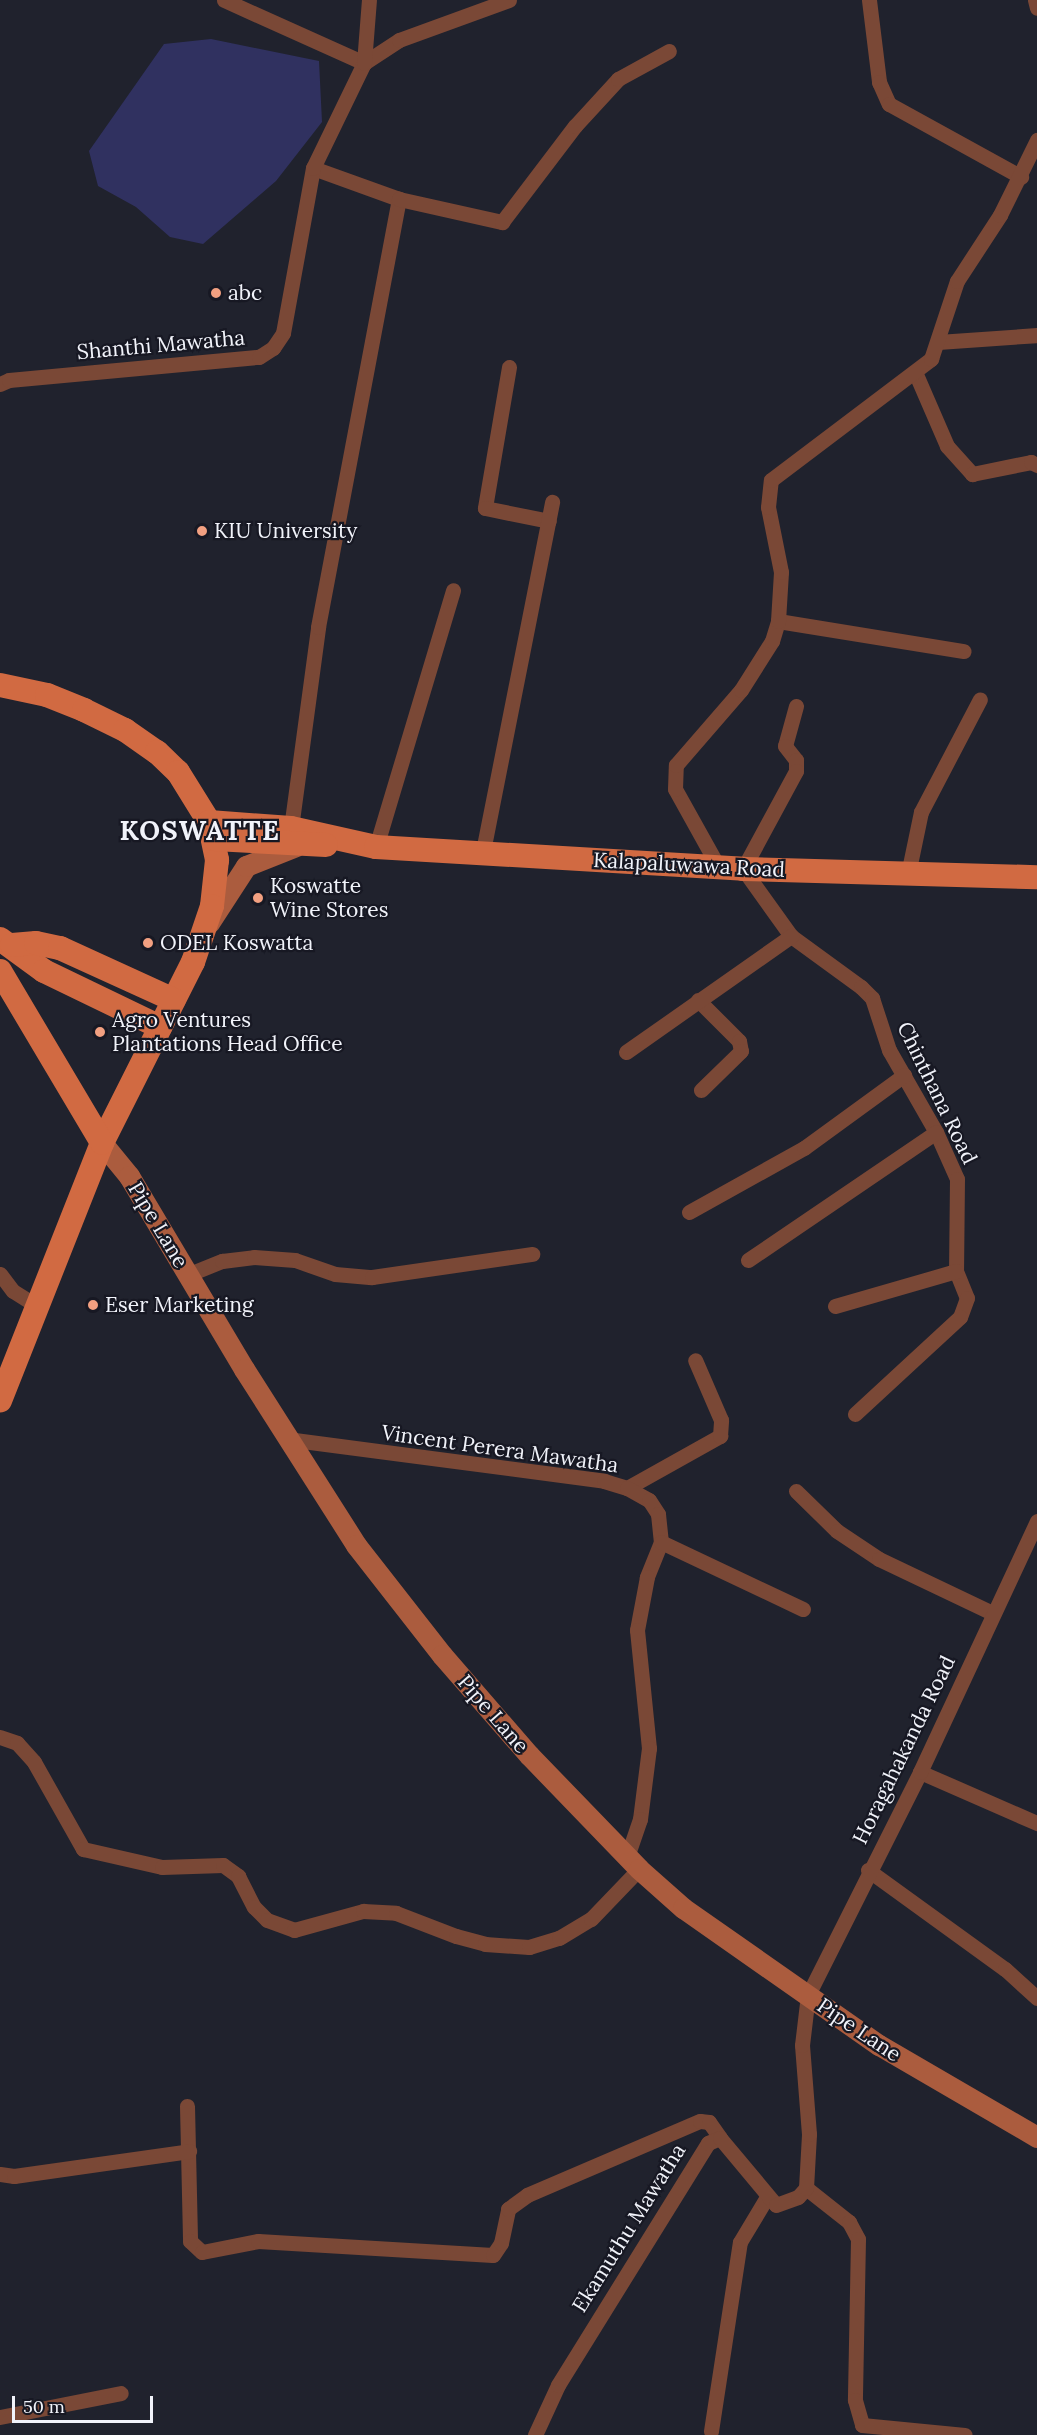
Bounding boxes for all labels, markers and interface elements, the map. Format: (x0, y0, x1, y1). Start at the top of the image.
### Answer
place label: abc (228, 280, 262, 306)
marker: abc (209, 286, 223, 300)
street label: Shanthi Mawatha (76, 325, 246, 365)
place label: KIU University (214, 518, 357, 544)
marker: KIU University (195, 524, 209, 538)
district label: KOSWATTE (120, 815, 280, 847)
street label: Kalapaluwawa Road (592, 847, 786, 883)
place label: Koswatte Wine Stores (270, 873, 388, 923)
marker: Koswatte Wine Stores (251, 891, 265, 905)
place label: ODEL Koswatta (160, 930, 313, 956)
marker: ODEL Koswatta (141, 936, 155, 950)
place label: Agro Ventures Plantations Head Office (112, 1007, 343, 1057)
street label: Chinthana Road (892, 1018, 982, 1168)
marker: Agro Ventures Plantations Head Office (93, 1025, 107, 1039)
street label: Pipe Lane (123, 1178, 193, 1272)
place label: Eser Marketing (105, 1292, 254, 1318)
marker: Eser Marketing (86, 1298, 100, 1312)
street label: Vincent Perera Mawatha (380, 1420, 620, 1478)
street label: Horagahakanda Road (847, 1652, 961, 1848)
street label: Pipe Lane (452, 1670, 534, 1758)
street label: Pipe Lane (812, 1993, 906, 2067)
street label: Ekamuthu Mawatha (567, 2139, 691, 2317)
scale bar (15, 2384, 156, 2422)
text: 50 m (23, 2395, 65, 2418)

